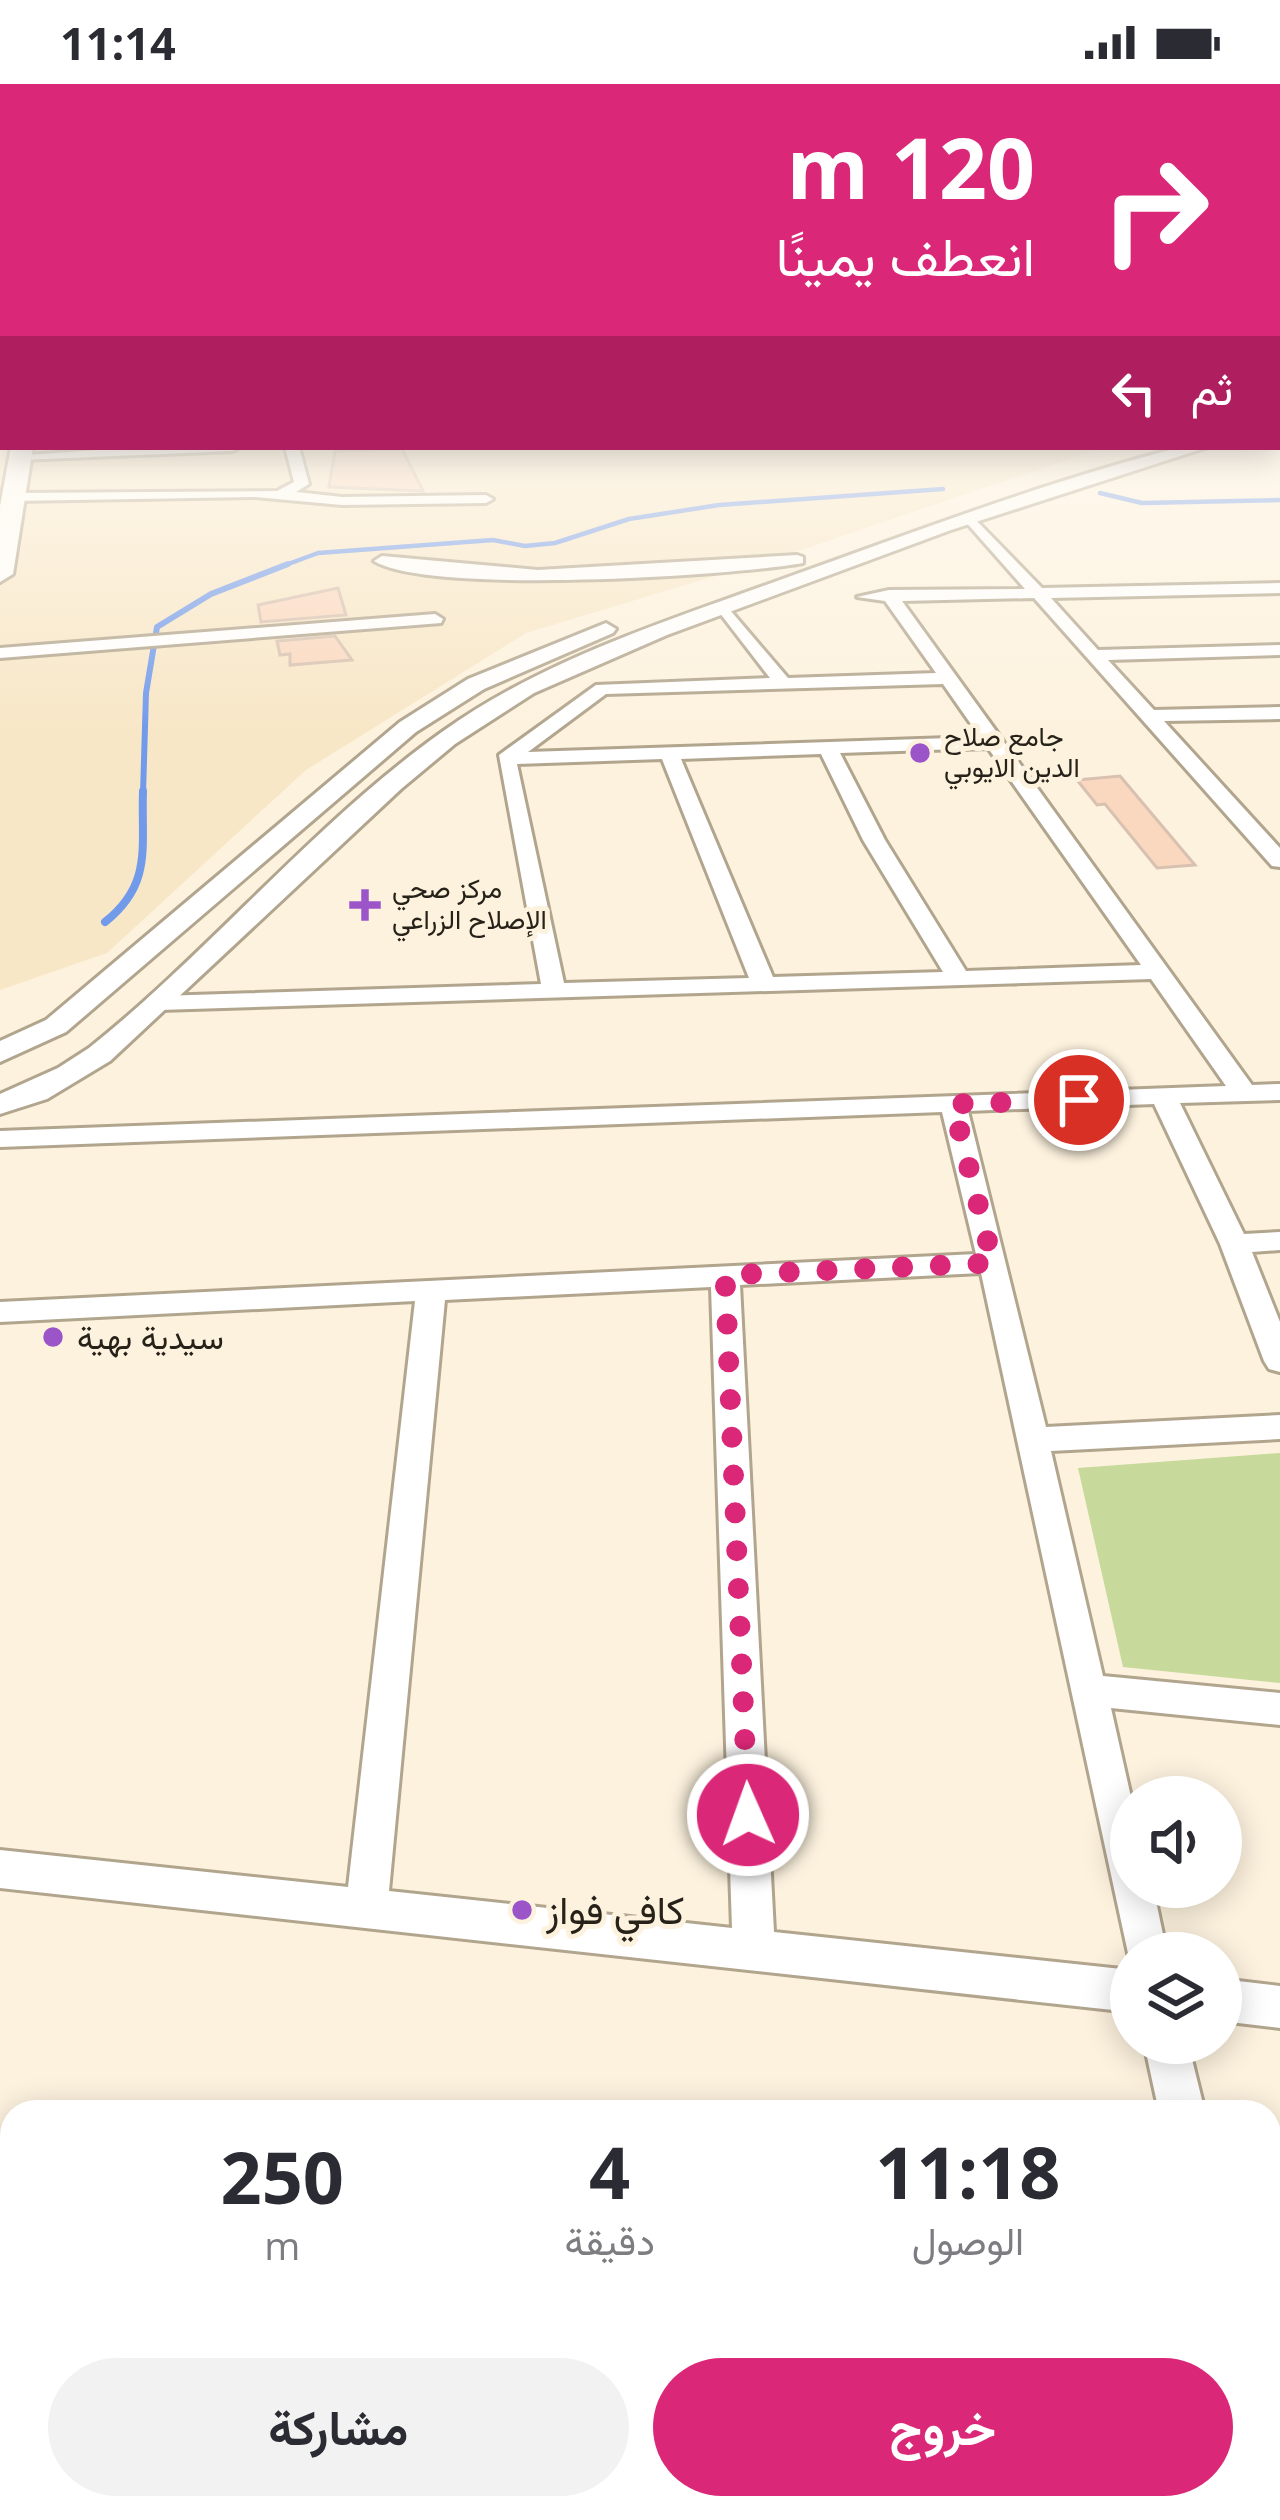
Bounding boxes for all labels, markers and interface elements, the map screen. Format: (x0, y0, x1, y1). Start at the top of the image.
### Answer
text: 11:14 (60, 12, 176, 73)
text: 120 m (787, 109, 1035, 224)
icon: right (1077, 132, 1233, 288)
text: انعطف يمينًا (776, 218, 1035, 292)
text: ثم (1191, 357, 1233, 418)
icon: left (1101, 360, 1167, 426)
place label: جامع صلاح الدين الايوبي (944, 717, 1080, 790)
marker: جامع صلاح الدين الايوبي (907, 740, 933, 766)
place label: مركز صحي الإصلاح الزراعي (392, 869, 547, 942)
marker: مركز صحي الإصلاح الزراعي (349, 889, 381, 921)
pin (1028, 1049, 1130, 1151)
icon: arrive (1046, 1067, 1112, 1133)
place label: سيدية بهية (77, 1314, 224, 1359)
marker: سيدية بهية (40, 1324, 66, 1350)
position arrow (685, 1752, 811, 1878)
map controls (1110, 1776, 1242, 2064)
button: sound (1110, 1776, 1242, 1908)
place label: كافي فواز (545, 1882, 684, 1942)
marker: كافي فواز (509, 1897, 535, 1923)
button: layers (1110, 1932, 1242, 2064)
text: 4 (589, 2122, 630, 2220)
text: 11:18 (875, 2122, 1061, 2220)
text: 250 (221, 2127, 344, 2225)
text: دقيقة (565, 2213, 655, 2266)
text: الوصول (912, 2213, 1024, 2266)
text: m (264, 2218, 300, 2271)
button: مشاركة (48, 2358, 629, 2496)
button: خروج (653, 2358, 1233, 2496)

